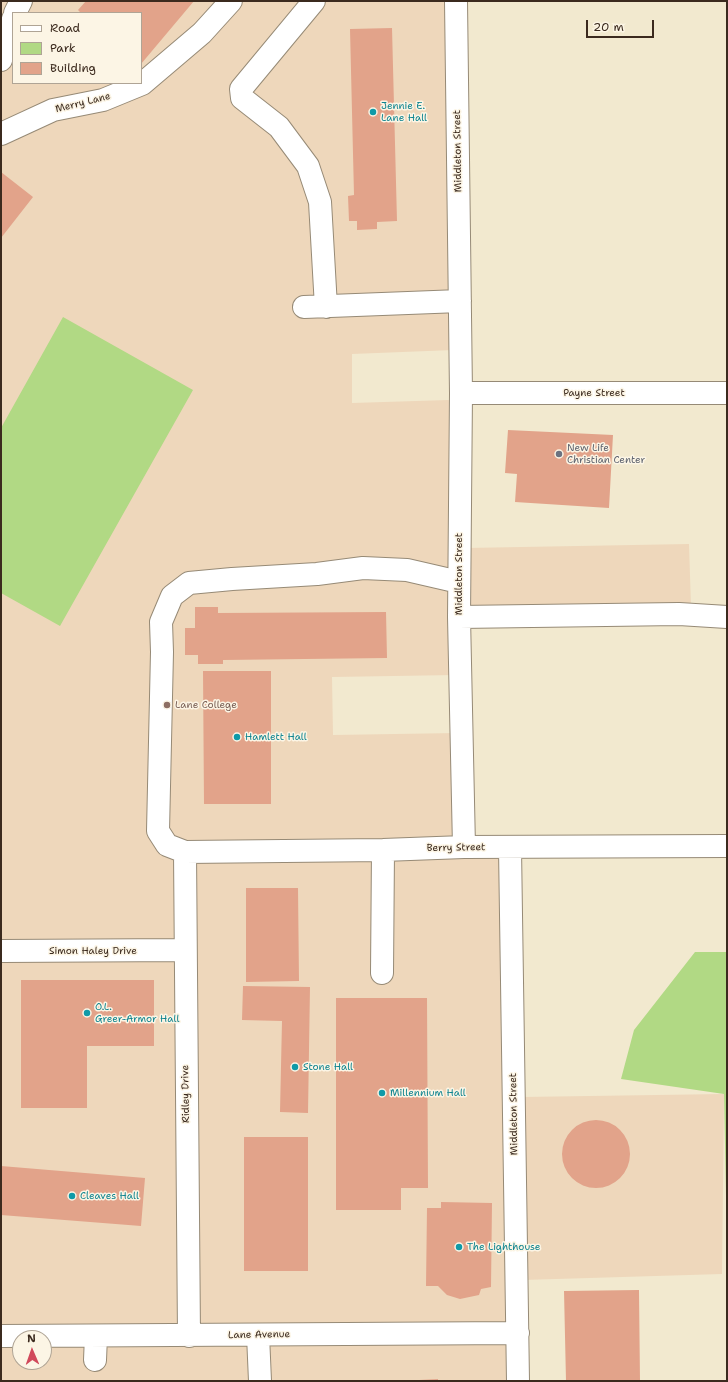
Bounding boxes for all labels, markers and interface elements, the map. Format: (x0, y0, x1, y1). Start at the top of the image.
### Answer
legend (12, 12, 142, 84)
scale bar (588, 12, 656, 38)
text: 20 m (593, 19, 624, 35)
text: Road (50, 20, 80, 36)
text: Park (50, 40, 76, 56)
text: Building (50, 60, 96, 76)
street label: Merry Lane (54, 90, 112, 116)
place label: Jennie E. Lane Hall (381, 100, 427, 124)
marker: Jennie E. Lane Hall (368, 107, 378, 117)
street label: Middleton Street (451, 110, 465, 192)
street label: Payne Street (563, 387, 625, 399)
place label: New Life Christian Center (567, 442, 645, 466)
marker: New Life Christian Center (554, 449, 564, 459)
street label: Middleton Street (453, 533, 465, 615)
place label: Lane College (175, 699, 237, 711)
marker: Lane College (162, 700, 172, 710)
place label: Hamlett Hall (245, 731, 307, 743)
marker: Hamlett Hall (232, 732, 242, 742)
street label: Berry Street (427, 841, 485, 855)
street label: Simon Haley Drive (49, 945, 137, 957)
place label: O.L. Greer-Armor Hall (95, 1001, 179, 1024)
marker: O.L. Greer-Armor Hall (82, 1008, 92, 1018)
place label: Stone Hall (303, 1061, 353, 1073)
marker: Stone Hall (290, 1062, 300, 1072)
street label: Ridley Drive (179, 1065, 193, 1123)
street label: Middleton Street (507, 1073, 521, 1155)
place label: Millennium Hall (390, 1087, 466, 1099)
marker: Millennium Hall (377, 1088, 387, 1098)
place label: Cleaves Hall (80, 1190, 139, 1202)
marker: Cleaves Hall (67, 1191, 77, 1201)
place label: The Lighthouse (467, 1241, 541, 1253)
marker: The Lighthouse (454, 1242, 464, 1252)
street label: Lane Avenue (228, 1328, 290, 1342)
north arrow (12, 1330, 52, 1370)
text: N (27, 1331, 36, 1346)

